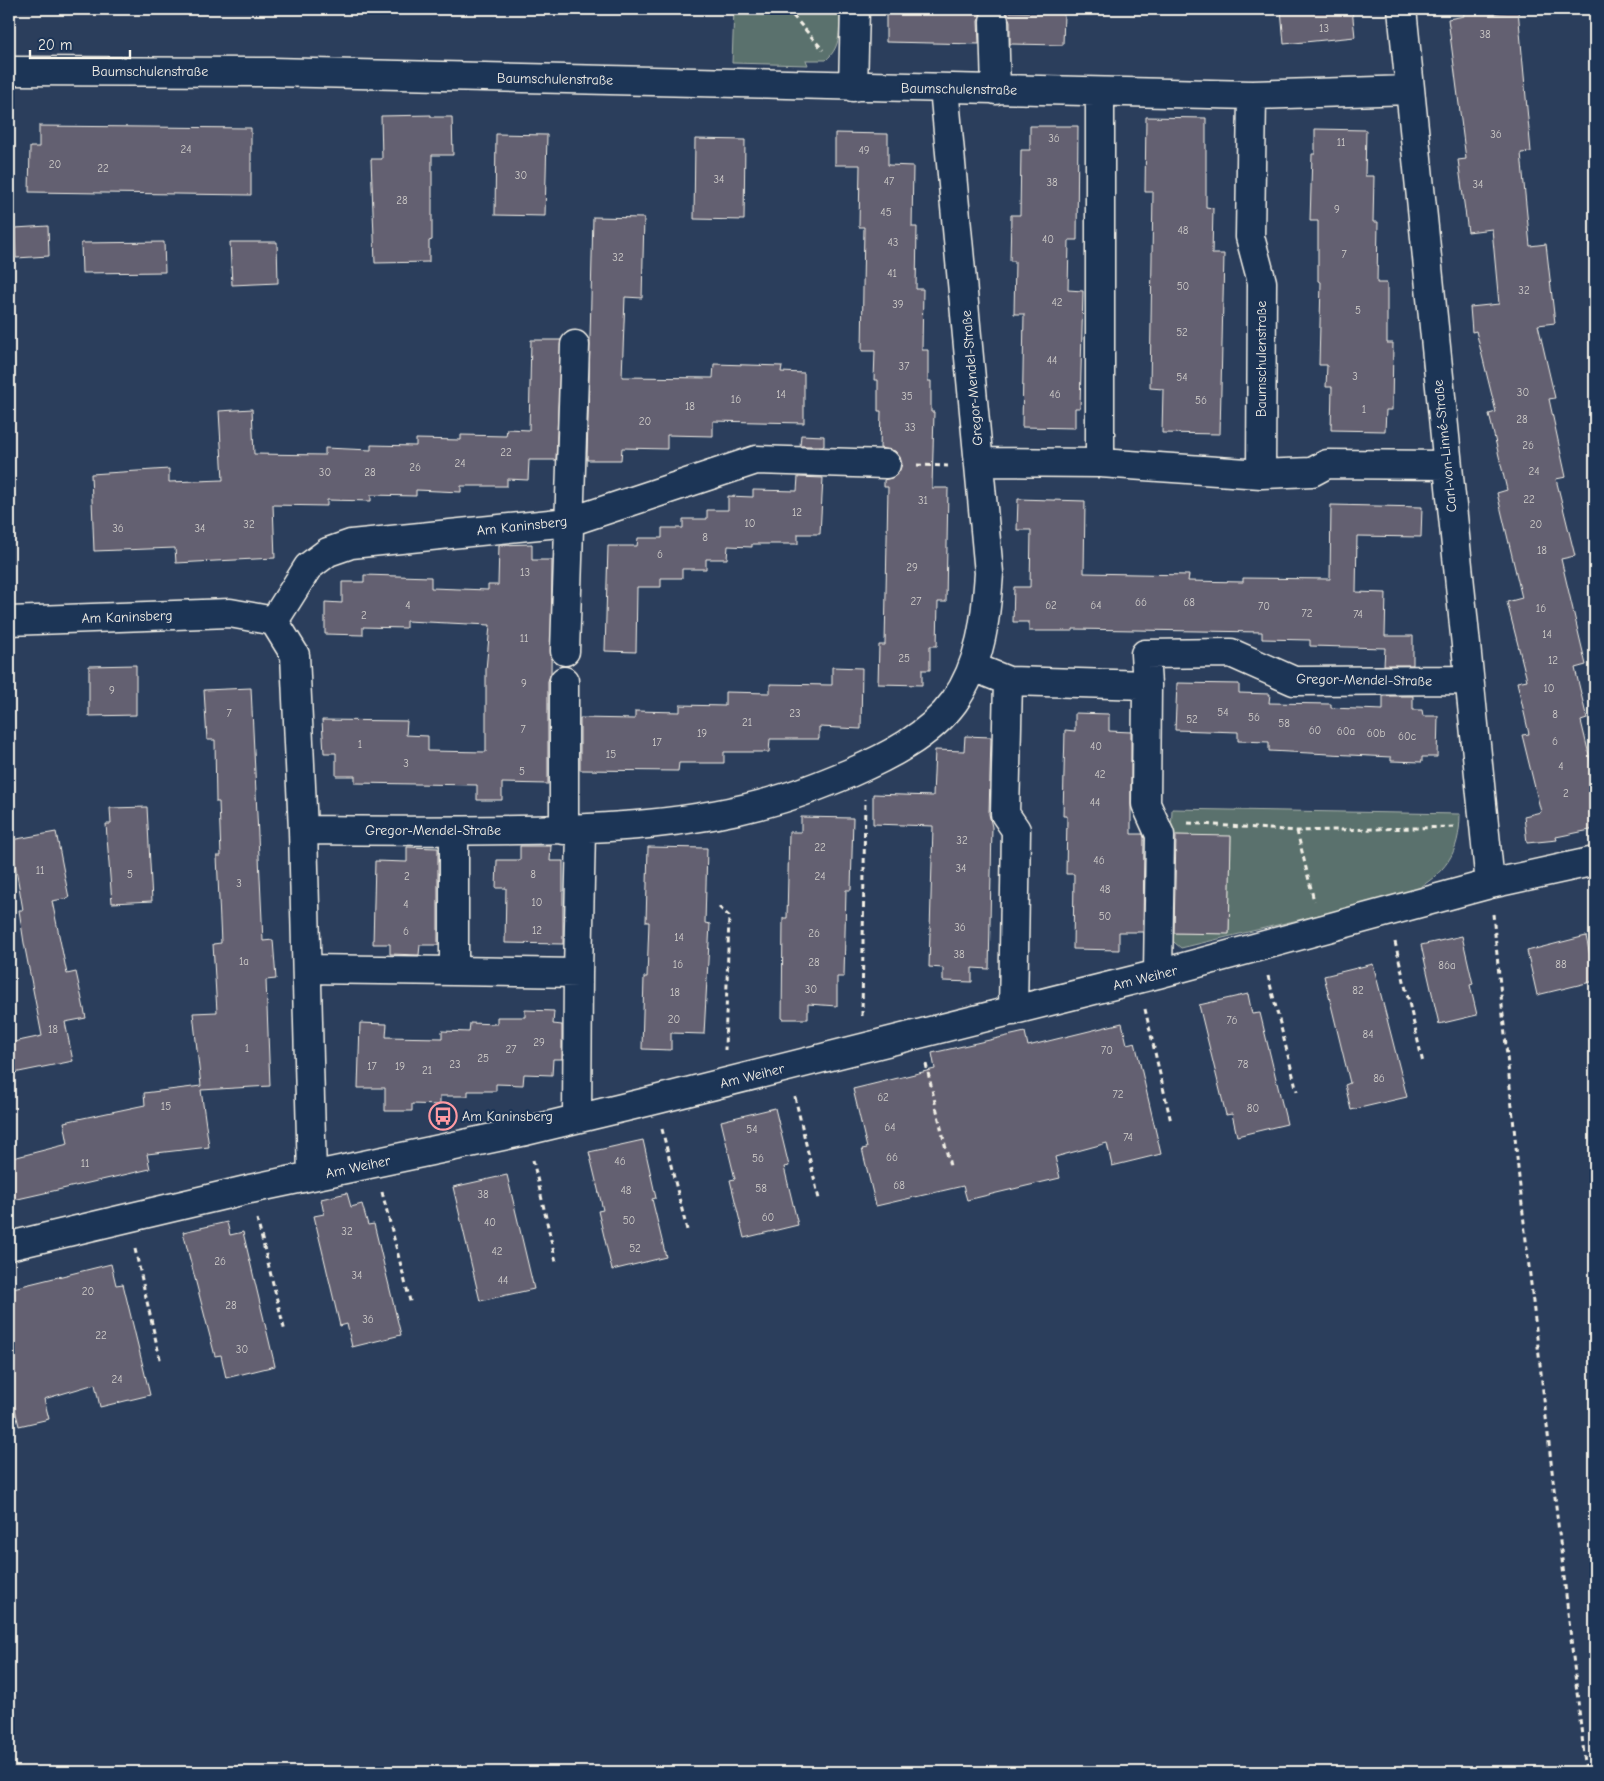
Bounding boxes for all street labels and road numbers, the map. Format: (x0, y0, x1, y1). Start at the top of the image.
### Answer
street label: Baumschulenstraße (92, 63, 208, 80)
street label: Baumschulenstraße (497, 69, 613, 89)
street label: Baumschulenstraße (901, 79, 1017, 99)
street label: Baumschulenstraße (1253, 301, 1270, 417)
street label: Gregor-Mendel-Straße (958, 310, 986, 446)
street label: Carl-von-Linné-Straße (1430, 379, 1460, 513)
street label: Am Kaninsberg (476, 513, 568, 539)
street label: Am Kaninsberg (81, 607, 173, 627)
street label: Gregor-Mendel-Straße (1296, 670, 1432, 690)
street label: Gregor-Mendel-Straße (365, 822, 501, 839)
street label: Am Weiher (1111, 962, 1179, 994)
street label: Am Weiher (718, 1060, 786, 1092)
street label: Am Weiher (324, 1152, 392, 1182)

